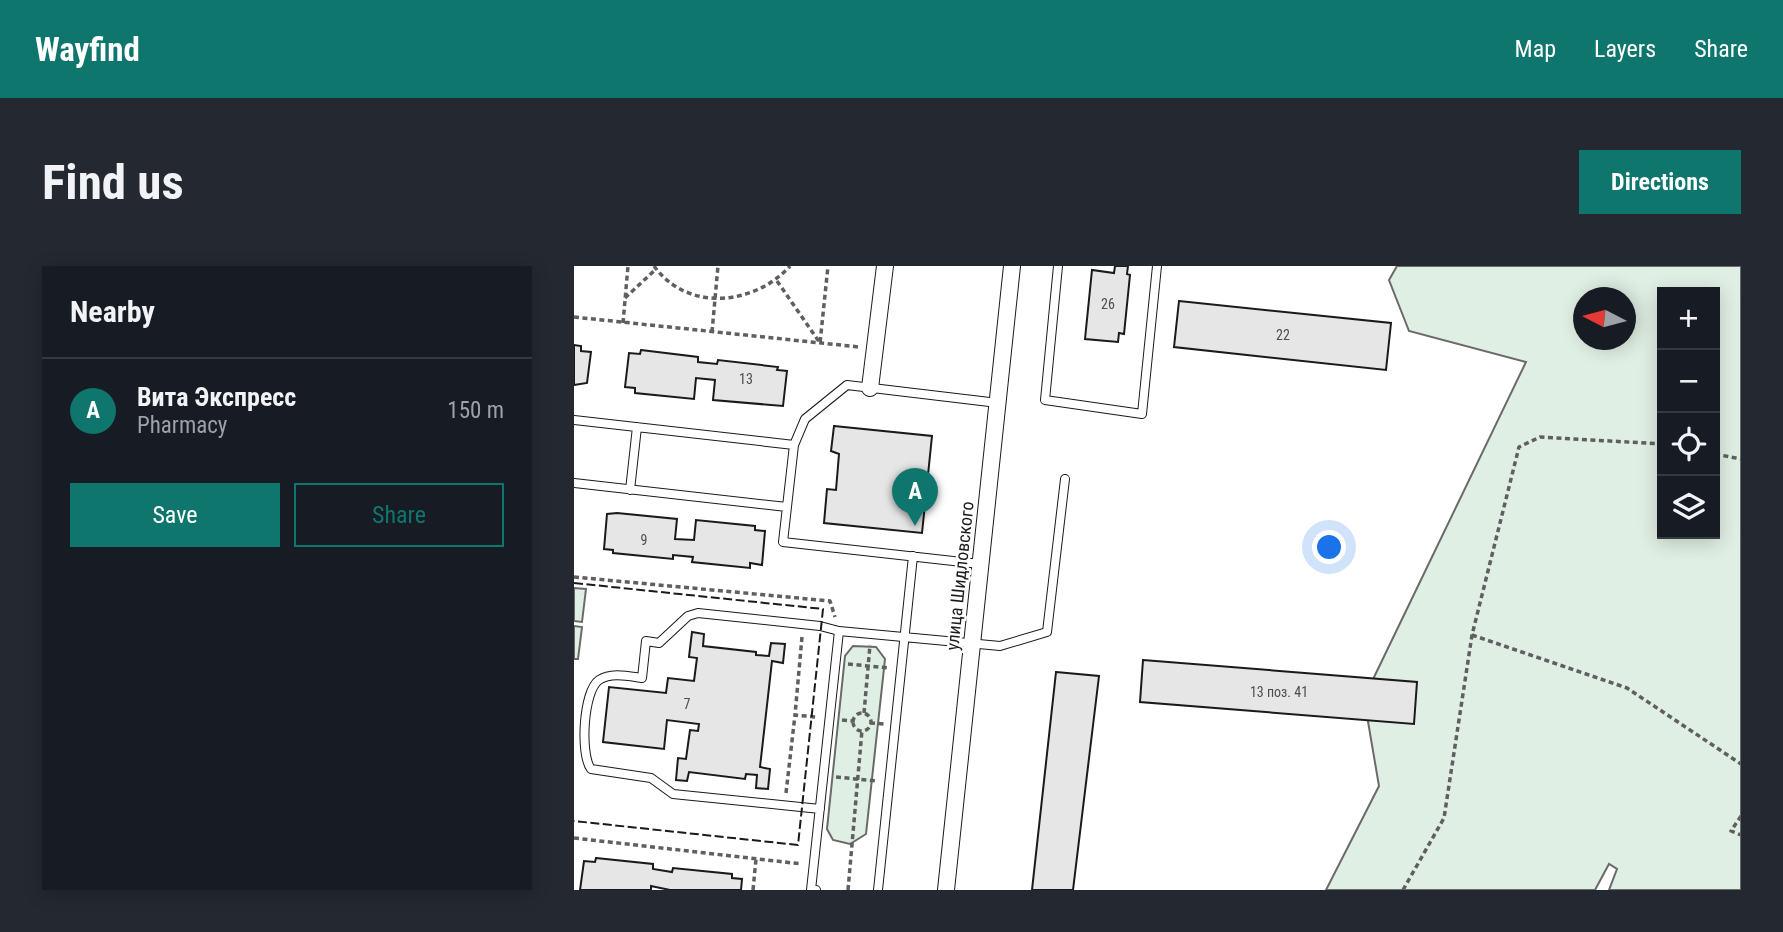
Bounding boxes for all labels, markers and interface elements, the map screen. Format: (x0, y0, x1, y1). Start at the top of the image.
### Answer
text: Wayfind (35, 30, 140, 69)
text: Map (1515, 35, 1556, 63)
text: Layers (1594, 35, 1656, 63)
text: Share (1694, 35, 1748, 63)
button: Directions (1579, 150, 1741, 214)
text: Find us (42, 154, 184, 211)
north arrow (1573, 287, 1636, 350)
map controls (1657, 287, 1720, 539)
button: + (1657, 287, 1720, 350)
text: Nearby (70, 294, 155, 329)
house number: 26 (1101, 296, 1115, 312)
house number: 22 (1276, 327, 1290, 343)
button: − (1657, 350, 1720, 413)
house number: 13 (739, 371, 753, 387)
text: Вита Экспресс (137, 382, 296, 412)
text: A (86, 397, 100, 424)
text: 150 m (447, 397, 504, 424)
text: Pharmacy (137, 412, 227, 439)
button: locate (1657, 413, 1720, 476)
pin: A (892, 468, 938, 526)
button: layers (1657, 476, 1720, 539)
button: Save (70, 483, 280, 547)
button: Share (294, 483, 504, 547)
street label: улица Шидловского (941, 500, 978, 652)
your location (1312, 530, 1346, 564)
house number: 9 (641, 532, 647, 548)
house number: 13 поз. 41 (1250, 684, 1308, 700)
house number: 7 (684, 696, 691, 712)

